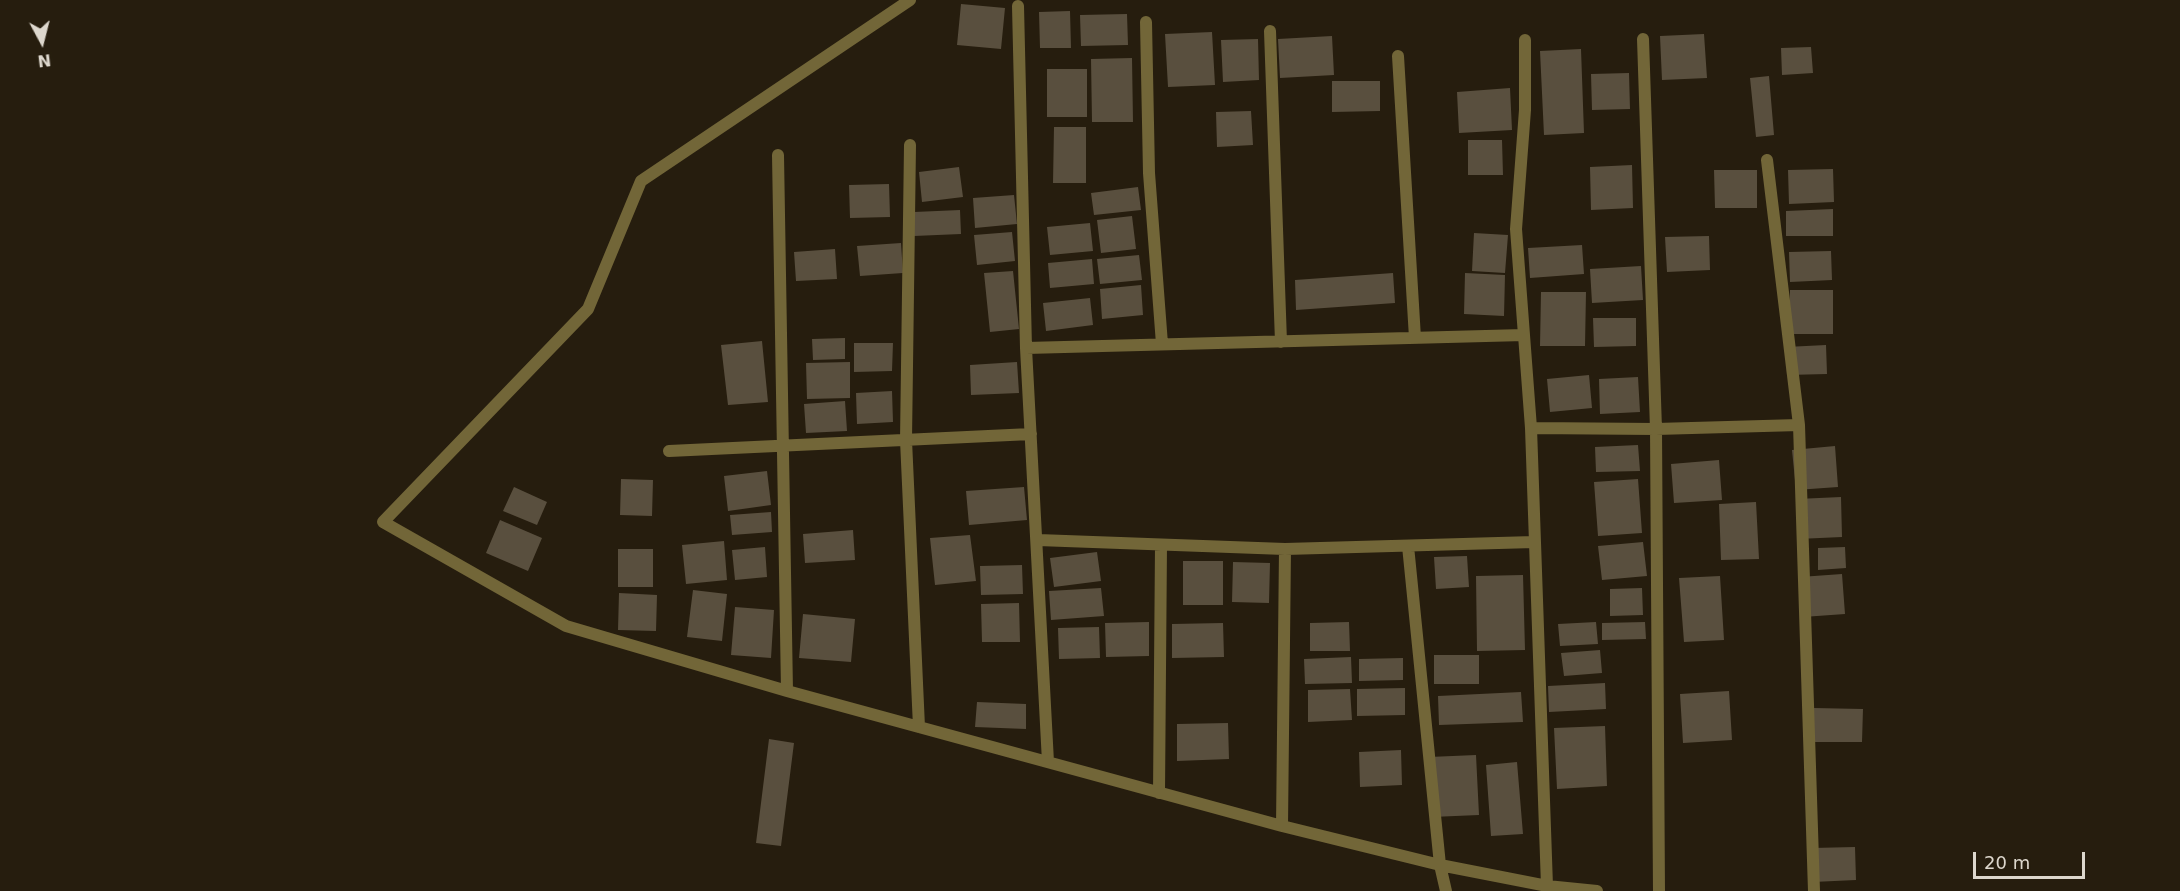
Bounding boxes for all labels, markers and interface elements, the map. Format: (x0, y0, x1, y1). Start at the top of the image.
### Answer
north arrow (12, 12, 72, 72)
text: N (36, 50, 52, 71)
scale bar (1976, 840, 2088, 878)
text: 20 m (1984, 852, 2030, 873)

